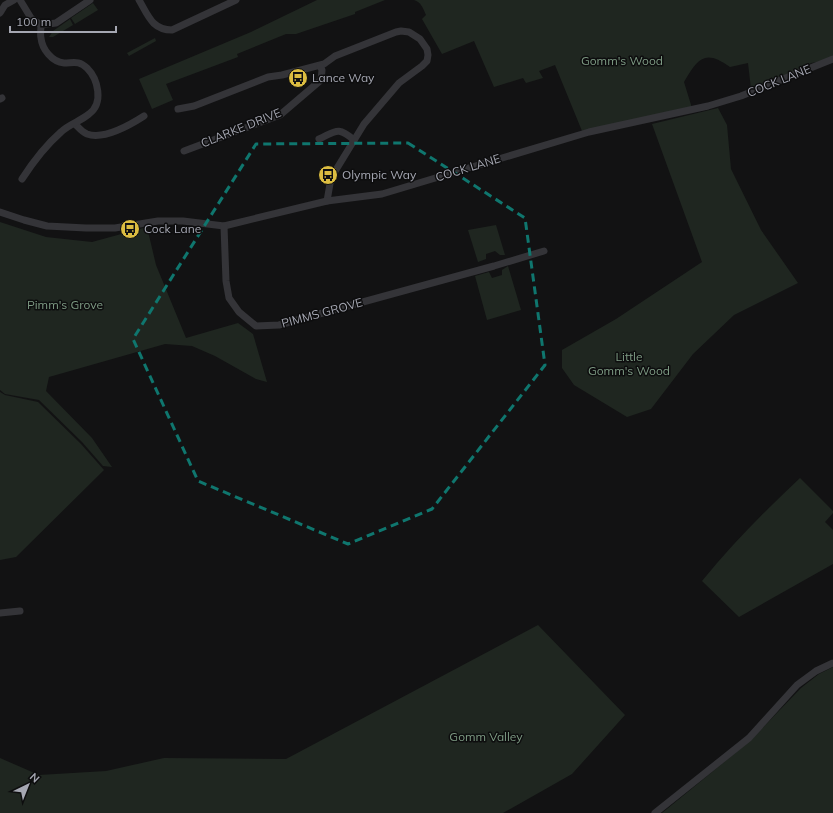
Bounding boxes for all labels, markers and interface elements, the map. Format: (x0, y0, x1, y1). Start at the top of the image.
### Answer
scale bar (10, 8, 116, 34)
text: 100 m (16, 14, 51, 29)
park label: Gomm's Wood (581, 53, 663, 68)
street label: COCK LANE (745, 61, 813, 100)
bus stop icon: Lance Way (287, 67, 309, 89)
place label: Lance Way (312, 70, 375, 85)
street label: CLARKE DRIVE (198, 105, 283, 150)
street label: COCK LANE (433, 151, 502, 185)
bus stop icon: Olympic Way (317, 164, 339, 186)
place label: Olympic Way (342, 167, 417, 182)
bus stop icon: Cock Lane (119, 218, 141, 240)
place label: Cock Lane (144, 221, 201, 236)
street label: PIMMS GROVE (280, 294, 364, 331)
park label: Pimm's Grove (27, 297, 103, 312)
park label: Little Gomm's Wood (588, 349, 670, 378)
park label: Gomm Valley (449, 729, 523, 744)
north arrow (8, 765, 48, 805)
text: N (27, 770, 43, 786)

